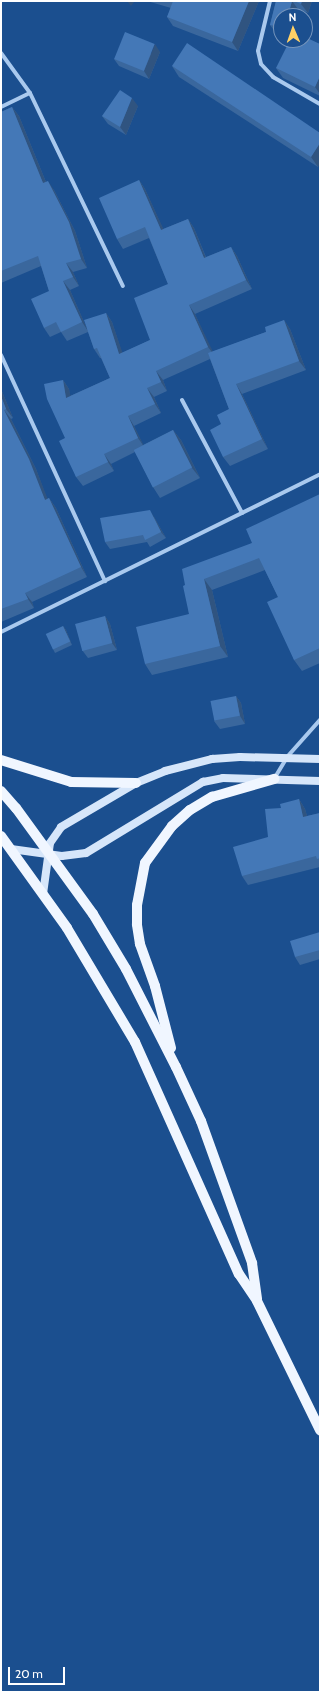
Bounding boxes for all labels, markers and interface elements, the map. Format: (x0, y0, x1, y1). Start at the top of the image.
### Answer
north arrow (273, 8, 313, 48)
text: N (288, 10, 297, 24)
scale bar (10, 1659, 67, 1685)
text: 20 m (15, 1666, 43, 1681)

